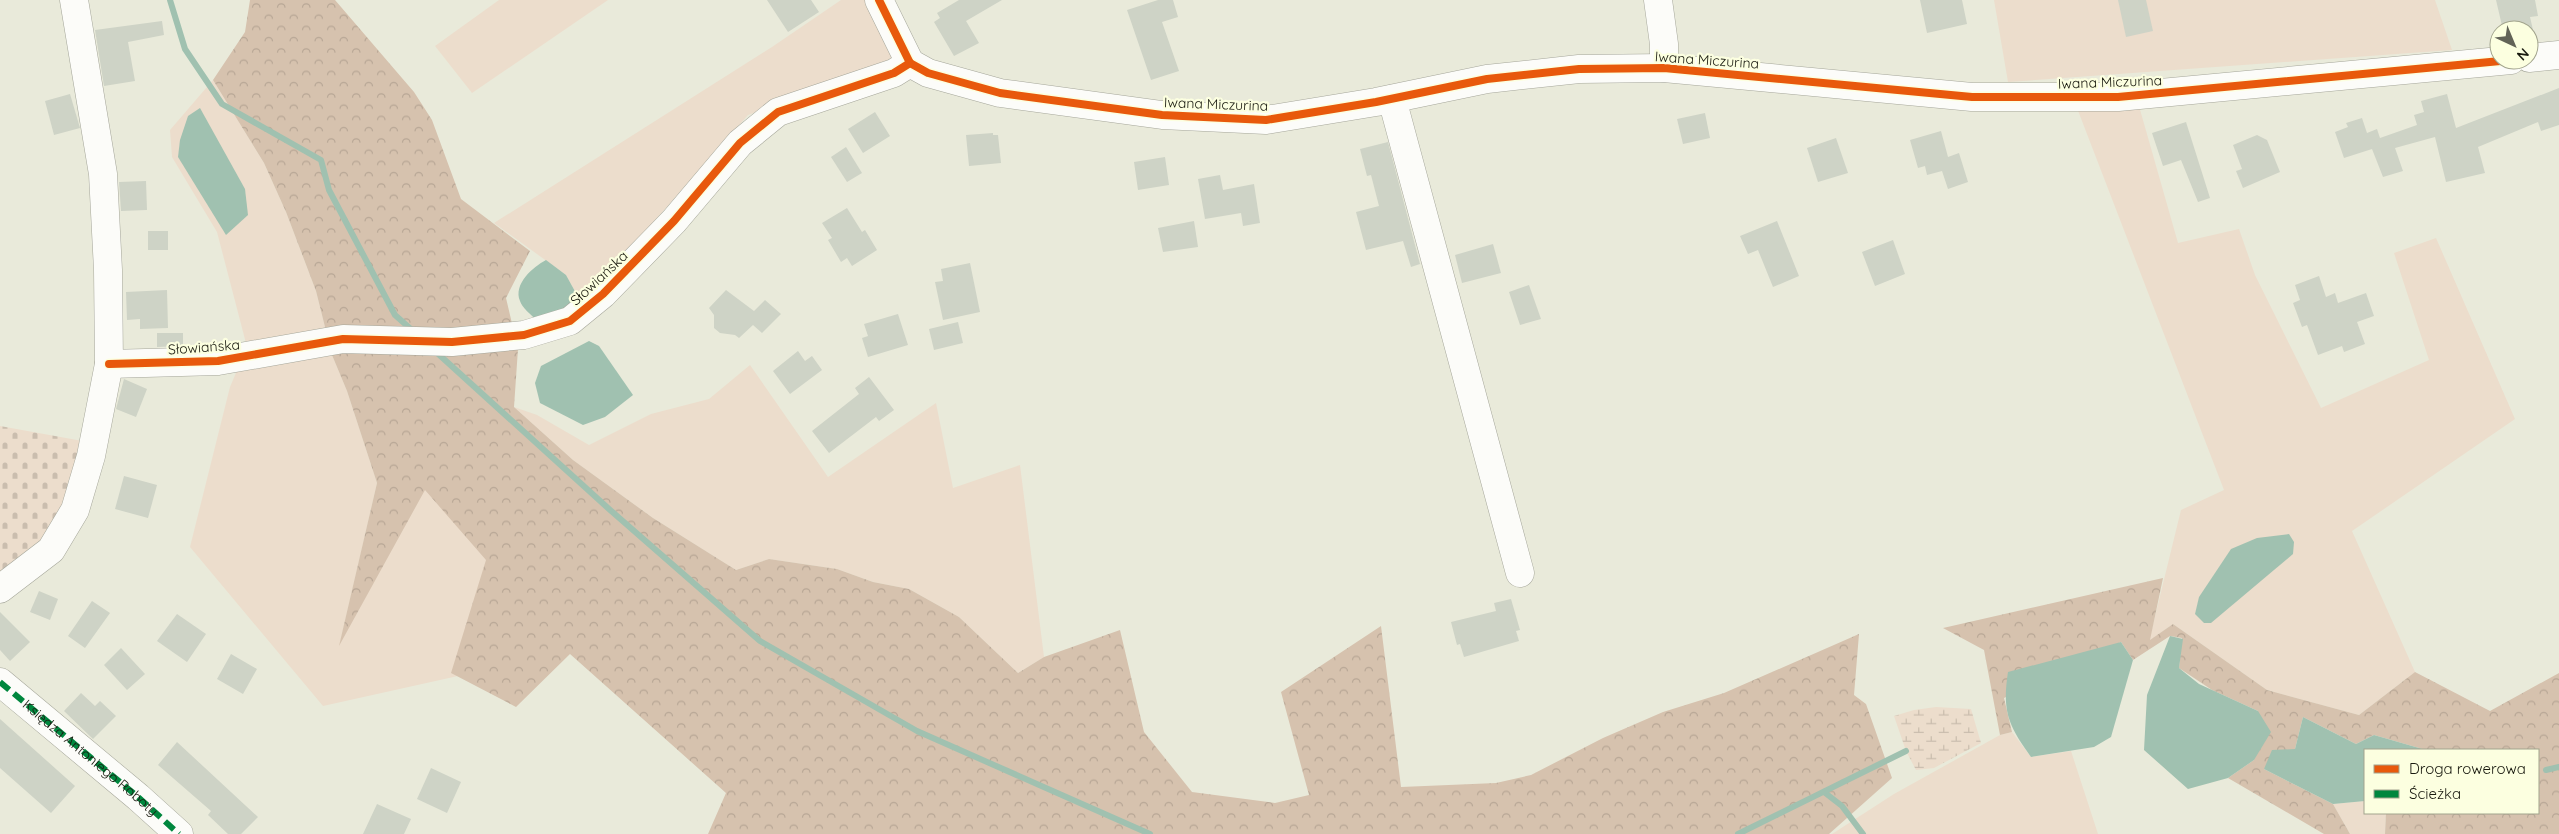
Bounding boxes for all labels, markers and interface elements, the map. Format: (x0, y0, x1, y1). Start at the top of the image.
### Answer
north arrow (2489, 20, 2539, 70)
text: N (2513, 44, 2533, 64)
street label: Iwana Miczurina (1654, 47, 1760, 73)
street label: Iwana Miczurina (2057, 71, 2163, 93)
street label: Iwana Miczurina (1163, 93, 1269, 115)
street label: Słowiańska (566, 247, 632, 309)
street label: Słowiańska (167, 336, 241, 358)
street label: Księdza Antoniego Roboty (19, 696, 162, 820)
legend (2364, 749, 2539, 814)
text: Droga rowerowa (2409, 759, 2526, 778)
text: Ścieżka (2409, 784, 2461, 803)

